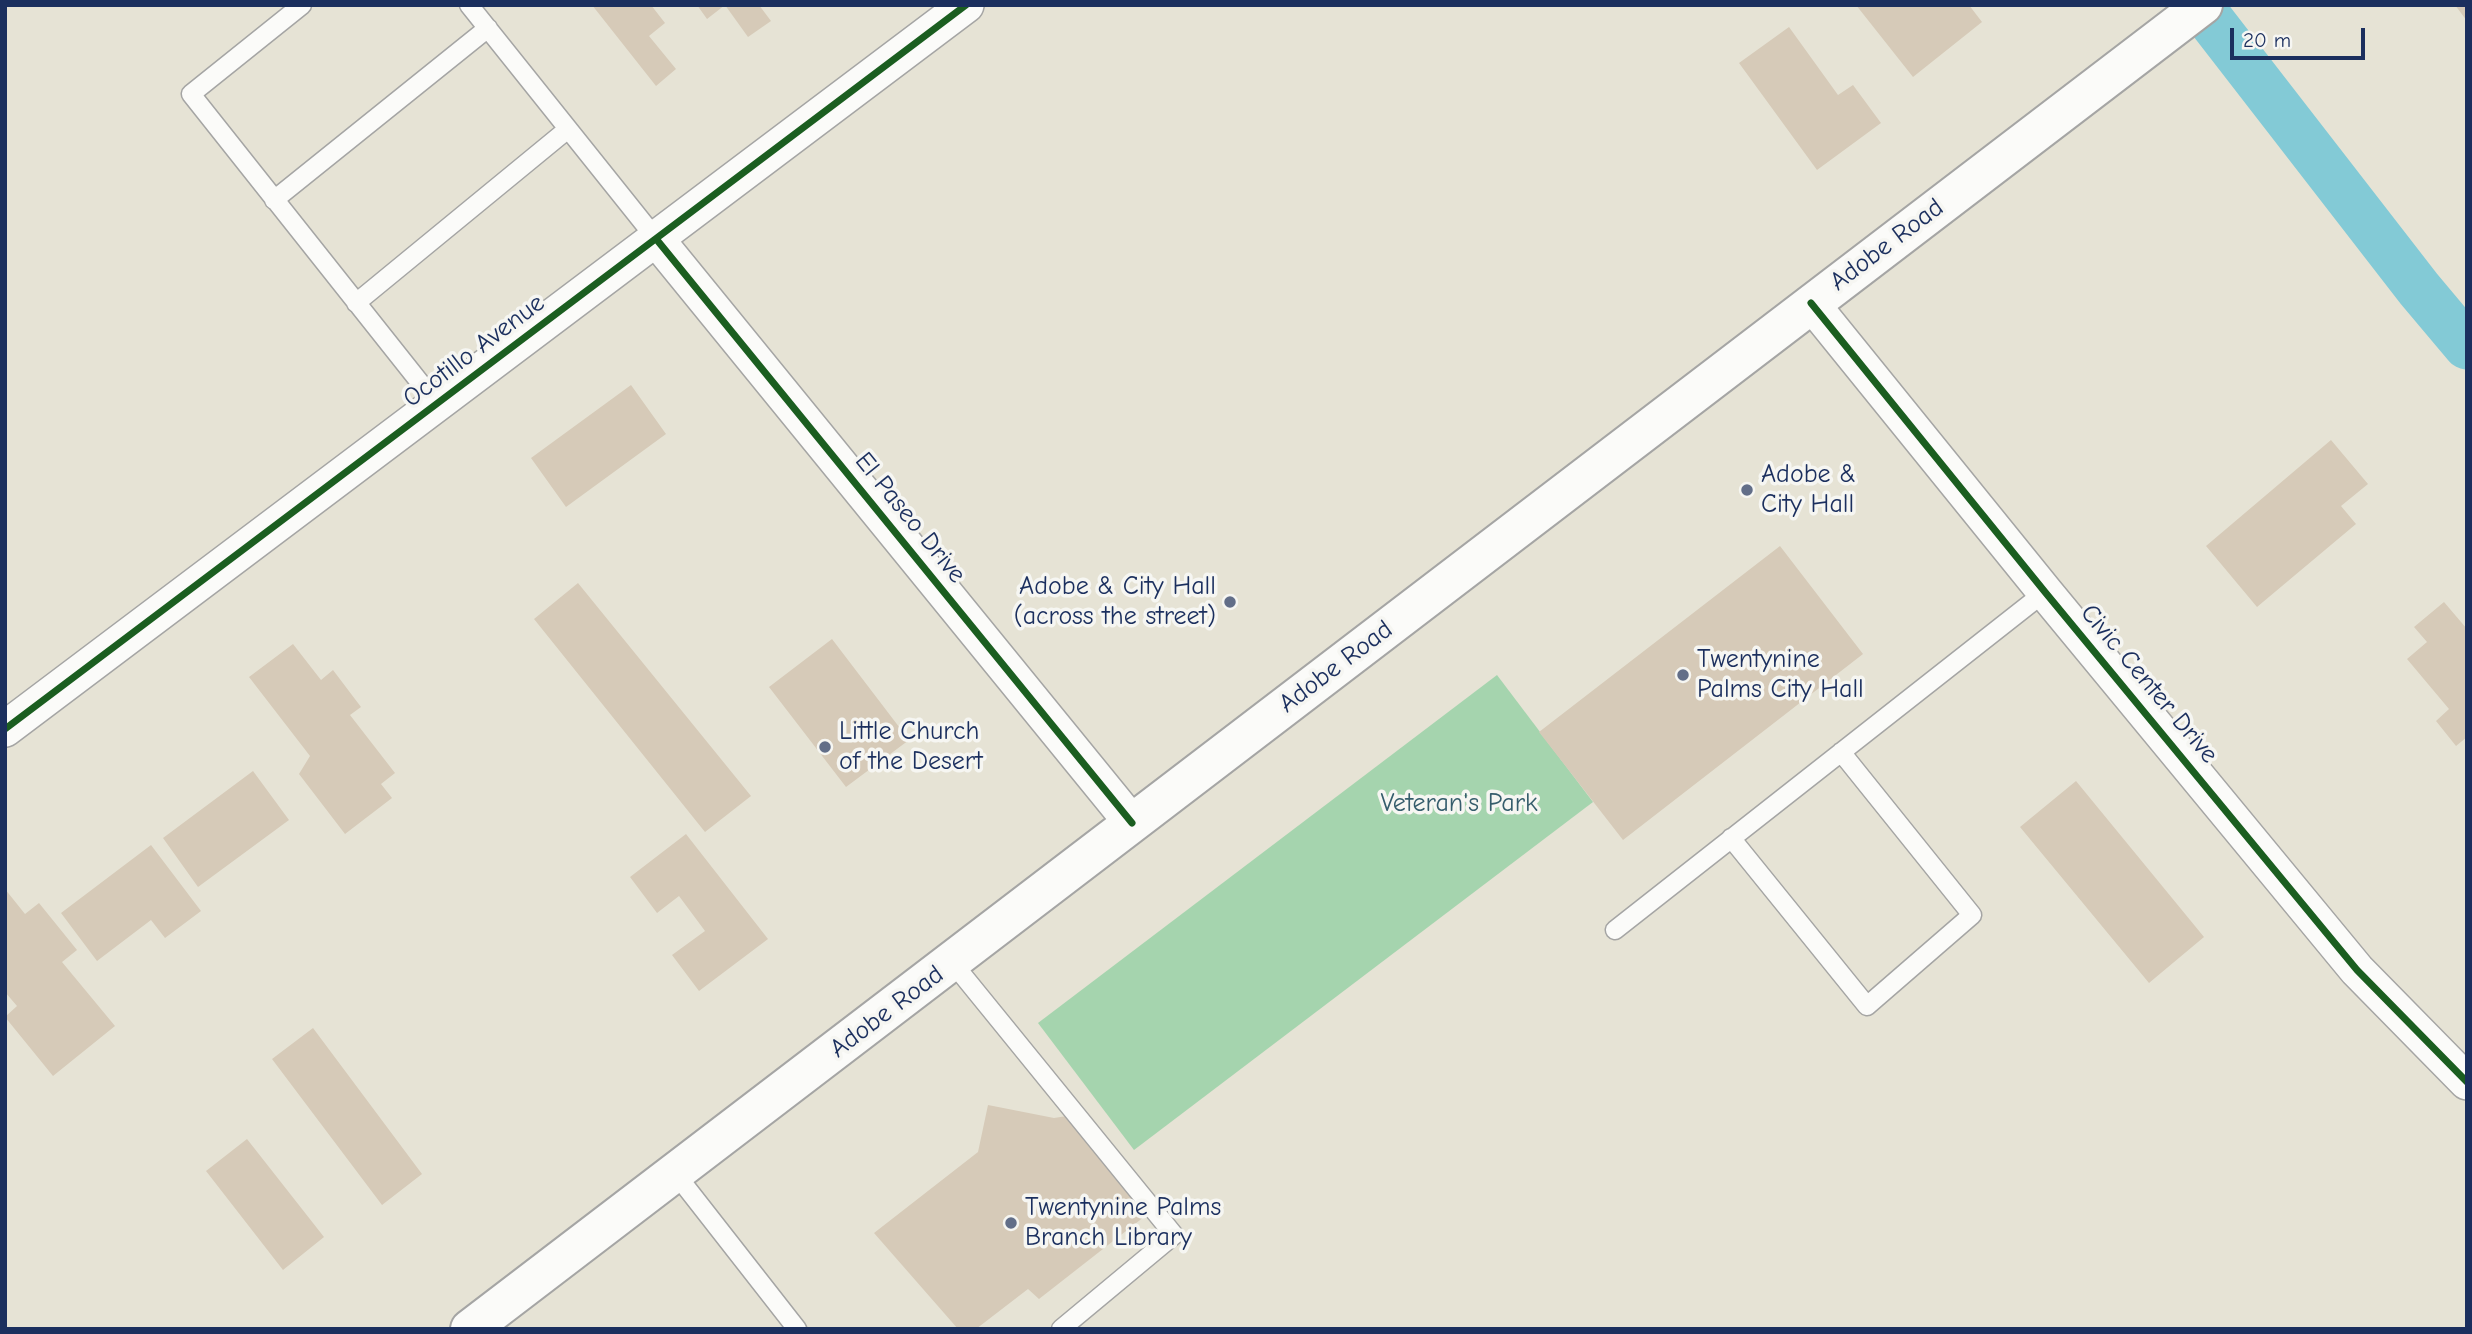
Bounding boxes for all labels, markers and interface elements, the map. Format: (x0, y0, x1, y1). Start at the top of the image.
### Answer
scale bar (2234, 14, 2369, 58)
text: 20 m (2243, 28, 2291, 52)
street label: Adobe Road (1824, 192, 1950, 298)
street label: Ocotillo Avenue (397, 288, 551, 414)
street label: El Paseo Drive (848, 446, 972, 590)
place label: Adobe & City Hall (1761, 459, 1856, 520)
marker: Adobe & City Hall (1739, 482, 1755, 498)
place label: Adobe & City Hall (across the street) (1014, 571, 1216, 632)
marker: Adobe & City Hall (across the street) (1222, 594, 1238, 610)
street label: Civic Center Drive (2073, 598, 2225, 770)
street label: Adobe Road (1273, 614, 1399, 720)
place label: Twentynine Palms City Hall (1697, 644, 1864, 706)
marker: Twentynine Palms City Hall (1675, 667, 1691, 683)
place label: Little Church of the Desert (839, 716, 983, 778)
marker: Little Church of the Desert (817, 739, 833, 755)
park label: Veteran's Park (1380, 788, 1538, 820)
street label: Adobe Road (824, 959, 950, 1065)
place label: Twentynine Palms Branch Library (1025, 1192, 1221, 1254)
marker: Twentynine Palms Branch Library (1003, 1215, 1019, 1231)

